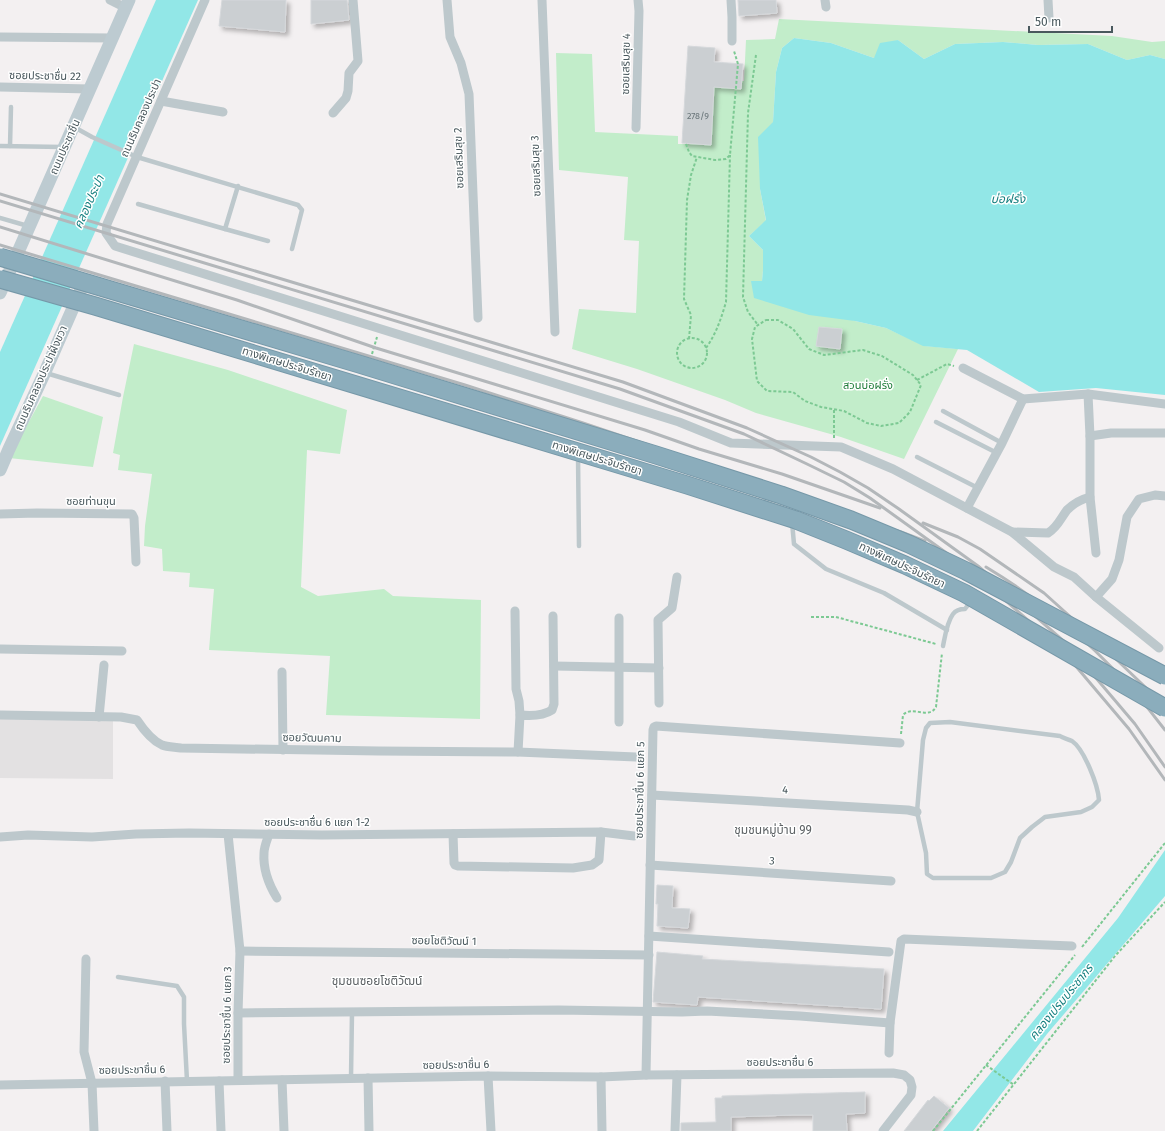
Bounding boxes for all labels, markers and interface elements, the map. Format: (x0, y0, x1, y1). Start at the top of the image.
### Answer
scale bar (1029, 8, 1112, 34)
text: 50 m (1035, 15, 1061, 29)
street label: ซอยเสริมสุข 4 (619, 33, 633, 95)
street label: ซอยประชาชื่น 22 (9, 67, 81, 83)
street label: ถนนริมคลองประปา (118, 77, 164, 159)
house number: 278/9 (687, 111, 709, 121)
street label: ถนนประชาชื่น (45, 117, 83, 177)
street label: ซอยเสริมสุข 2 (451, 127, 467, 189)
street label: ซอยเสริมสุข 3 (528, 135, 544, 197)
water label: คลองประปา (71, 172, 107, 231)
water label: บ่อฝรั่ง (991, 191, 1026, 206)
street label: ถนนริมคลองประปาฝั่งขวา (11, 323, 70, 432)
street label: ทางพิเศษประจิมรัถยา (241, 344, 333, 384)
park label: สวนบ่อฝรั่ง (843, 377, 893, 392)
street label: ทางพิเศษประจิมรัถยา (551, 438, 643, 478)
street label: ซอยท่านขุน (66, 495, 116, 508)
street label: ทางพิเศษประจิมรัถยา (857, 539, 947, 591)
street label: ซอยวัฒนคาม (282, 731, 342, 745)
street label: ซอยประชาชื่น 6 แยก 5 (631, 741, 647, 839)
street label: 4 (782, 783, 788, 797)
street label: ซอยประชาชื่น 6 แยก 1-2 (264, 814, 370, 829)
district label: ชุมชนหมู่บ้าน 99 (734, 823, 812, 837)
street label: 3 (769, 854, 775, 868)
street label: ซอยโชติวัฒน์ 1 (411, 934, 477, 948)
water label: คลองเปรมประชากร (1026, 961, 1096, 1043)
street label: ซอยประชาชื่น 6 แยก 3 (218, 966, 234, 1064)
district label: ชุมชนซอยโชติวัฒน์ (332, 974, 422, 988)
street label: ซอยประชาชื่น 6 (747, 1054, 814, 1069)
street label: ซอยประชาชื่น 6 (422, 1056, 490, 1072)
street label: ซอยประชาชื่น 6 (98, 1061, 166, 1077)

